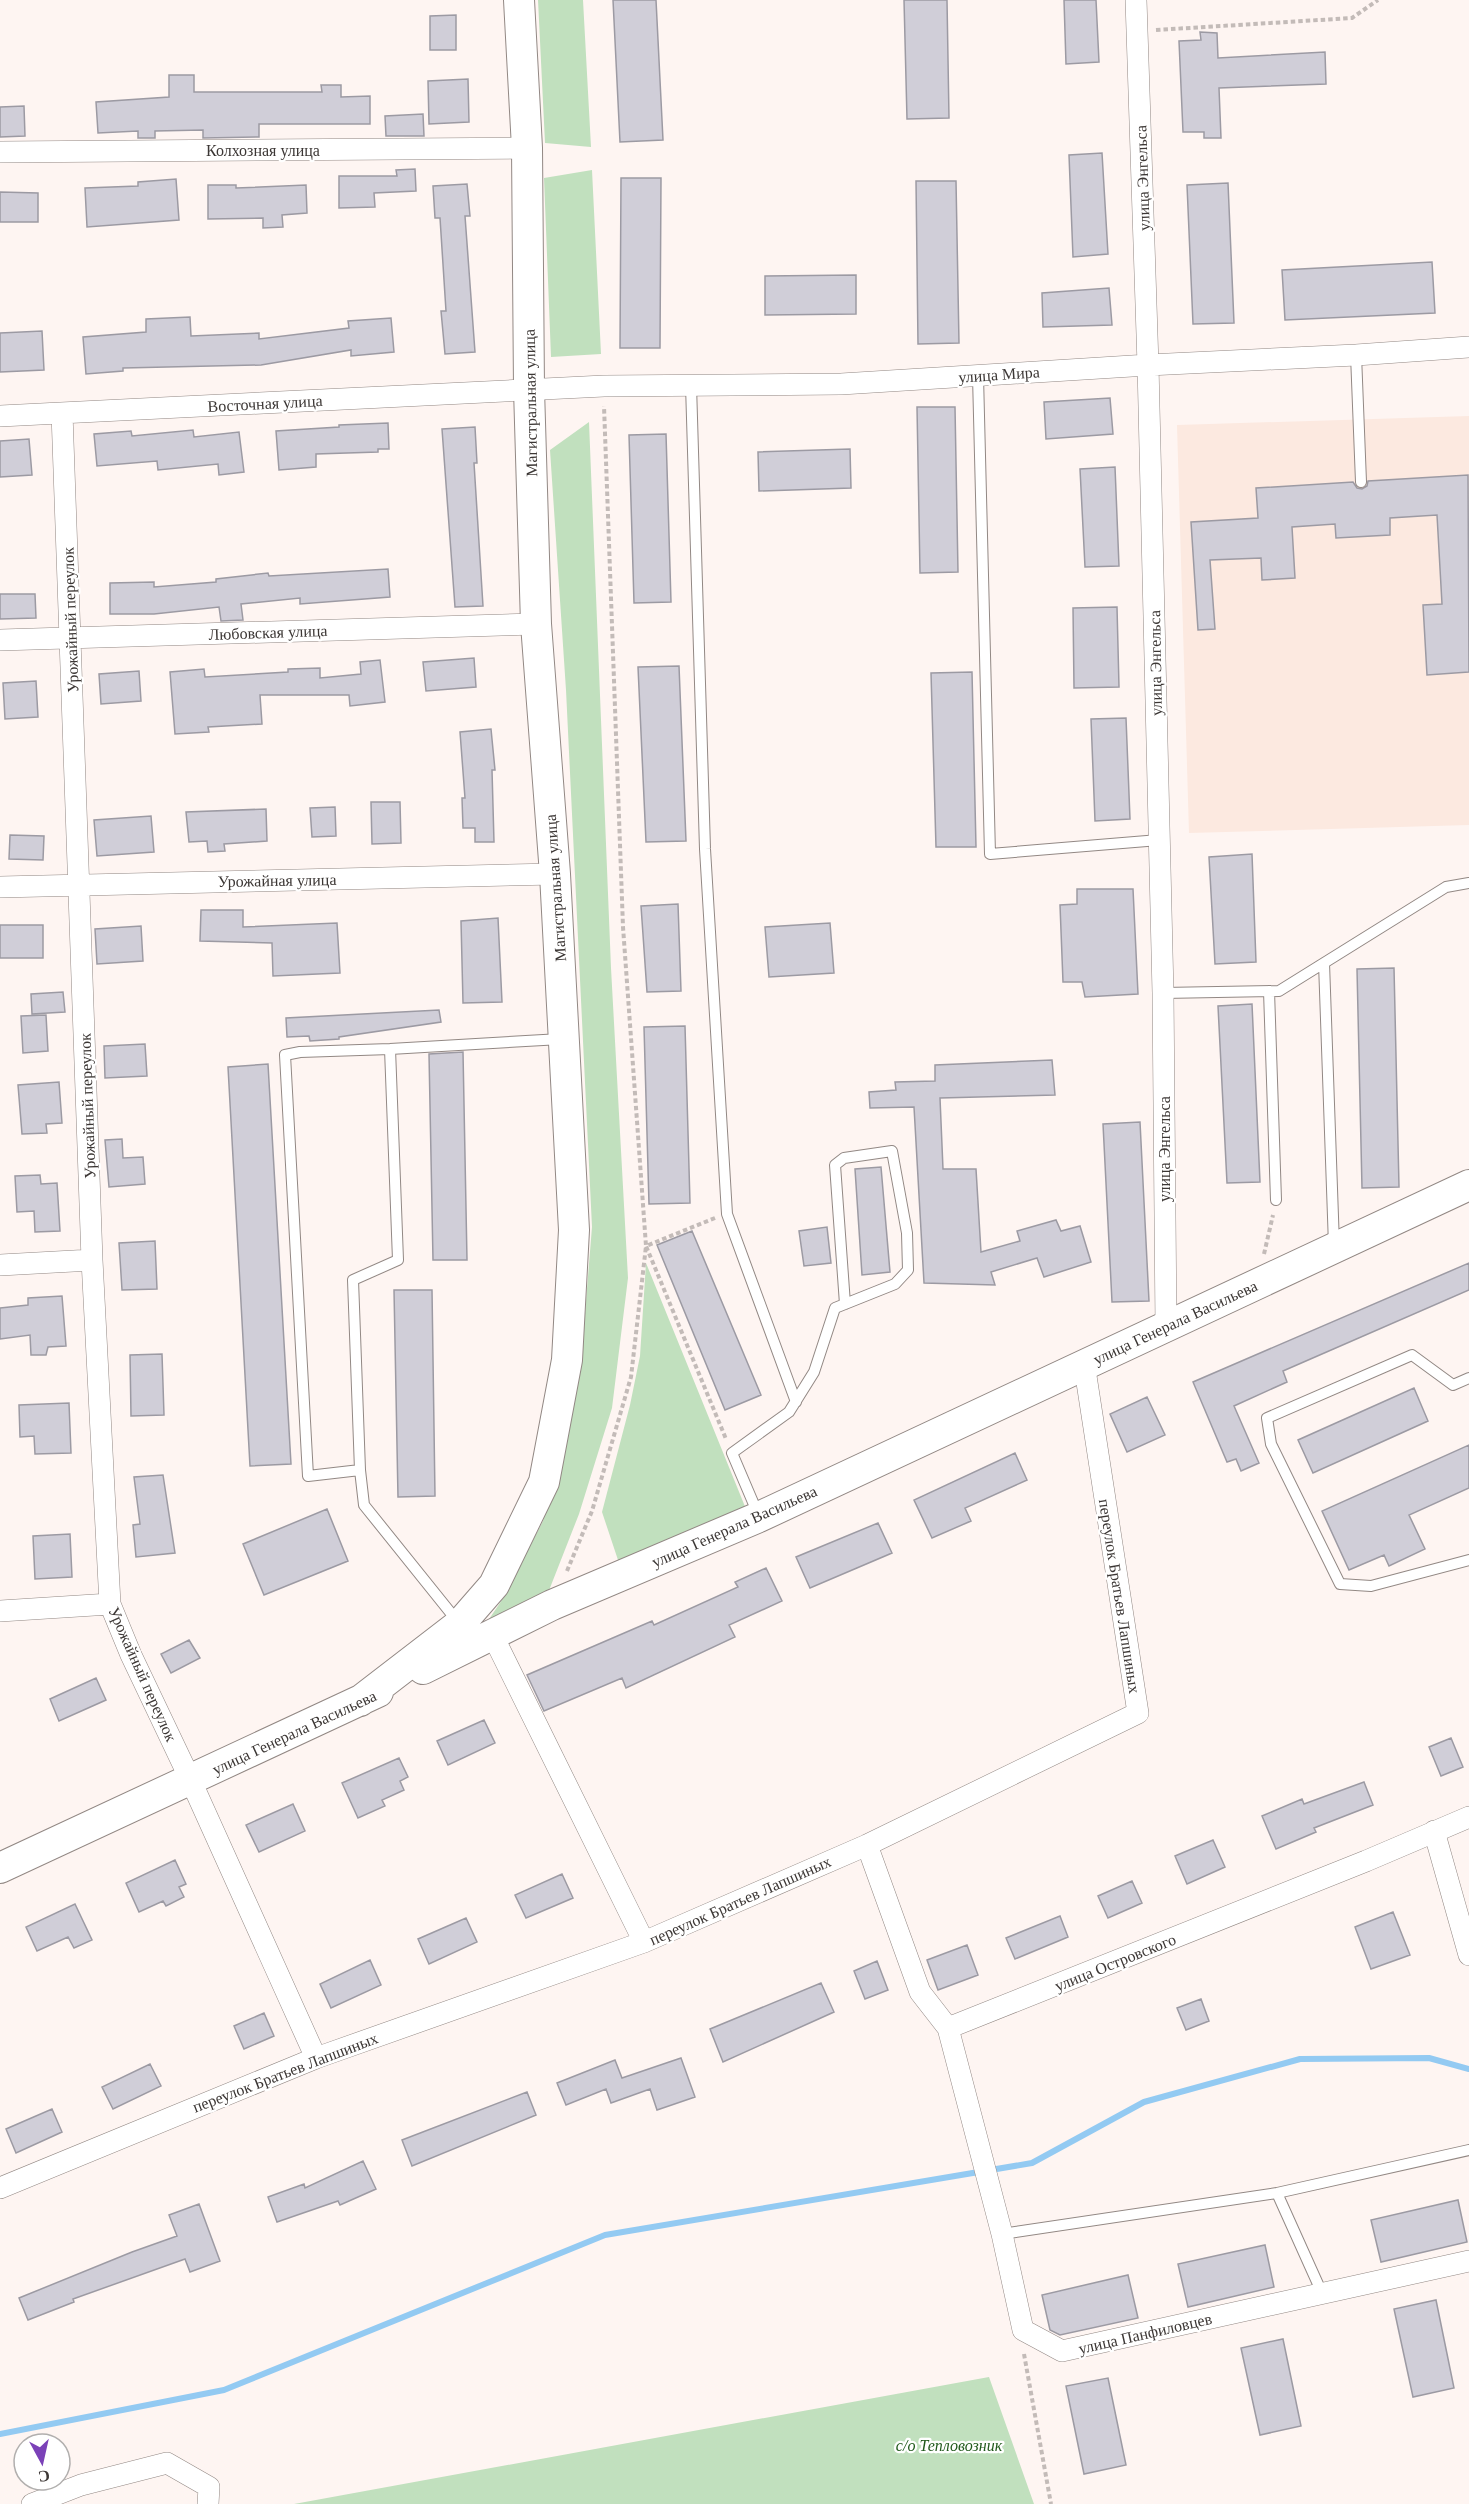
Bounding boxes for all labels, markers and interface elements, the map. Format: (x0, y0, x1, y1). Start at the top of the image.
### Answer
street label: улица Энгельса (1132, 125, 1154, 231)
street label: Колхозная улица (206, 142, 320, 160)
street label: Магистральная улица (521, 329, 541, 477)
street label: улица Мира (958, 363, 1040, 387)
street label: Восточная улица (207, 392, 323, 416)
street label: Урожайный переулок (59, 547, 83, 693)
street label: улица Энгельса (1146, 610, 1166, 716)
street label: Любовская улица (208, 622, 328, 644)
street label: Магистральная улица (542, 814, 570, 962)
street label: Урожайная улица (217, 871, 337, 891)
street label: Урожайный переулок (76, 1033, 100, 1179)
street label: улица Энгельса (1156, 1096, 1174, 1202)
street label: улица Генерала Васильева (1091, 1277, 1260, 1369)
street label: улица Генерала Васильева (649, 1482, 820, 1572)
street label: переулок Братьев Лапшиных (1095, 1498, 1143, 1695)
street label: Урожайный переулок (104, 1604, 180, 1745)
street label: улица Генерала Васильева (210, 1687, 379, 1779)
street label: переулок Братьев Лапшиных (647, 1853, 834, 1949)
street label: улица Островского (1052, 1930, 1179, 1995)
street label: переулок Братьев Лапшиных (190, 2029, 380, 2117)
street label: улица Панфиловцев (1077, 2310, 1214, 2358)
north arrow (12, 2432, 72, 2492)
park label: с/о Тепловозник (896, 2437, 1003, 2454)
text: С (37, 2467, 51, 2486)

